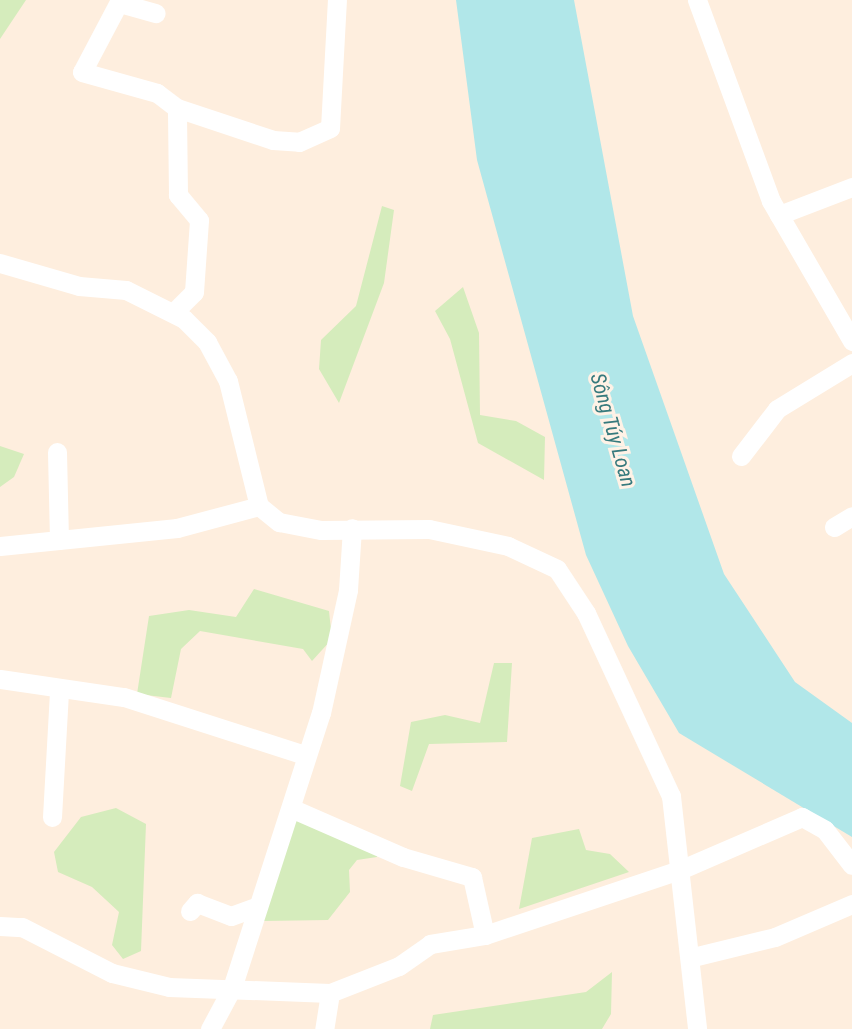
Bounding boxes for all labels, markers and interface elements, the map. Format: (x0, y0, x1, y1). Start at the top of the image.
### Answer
water label: Sông Túy Loan (585, 370, 641, 490)

